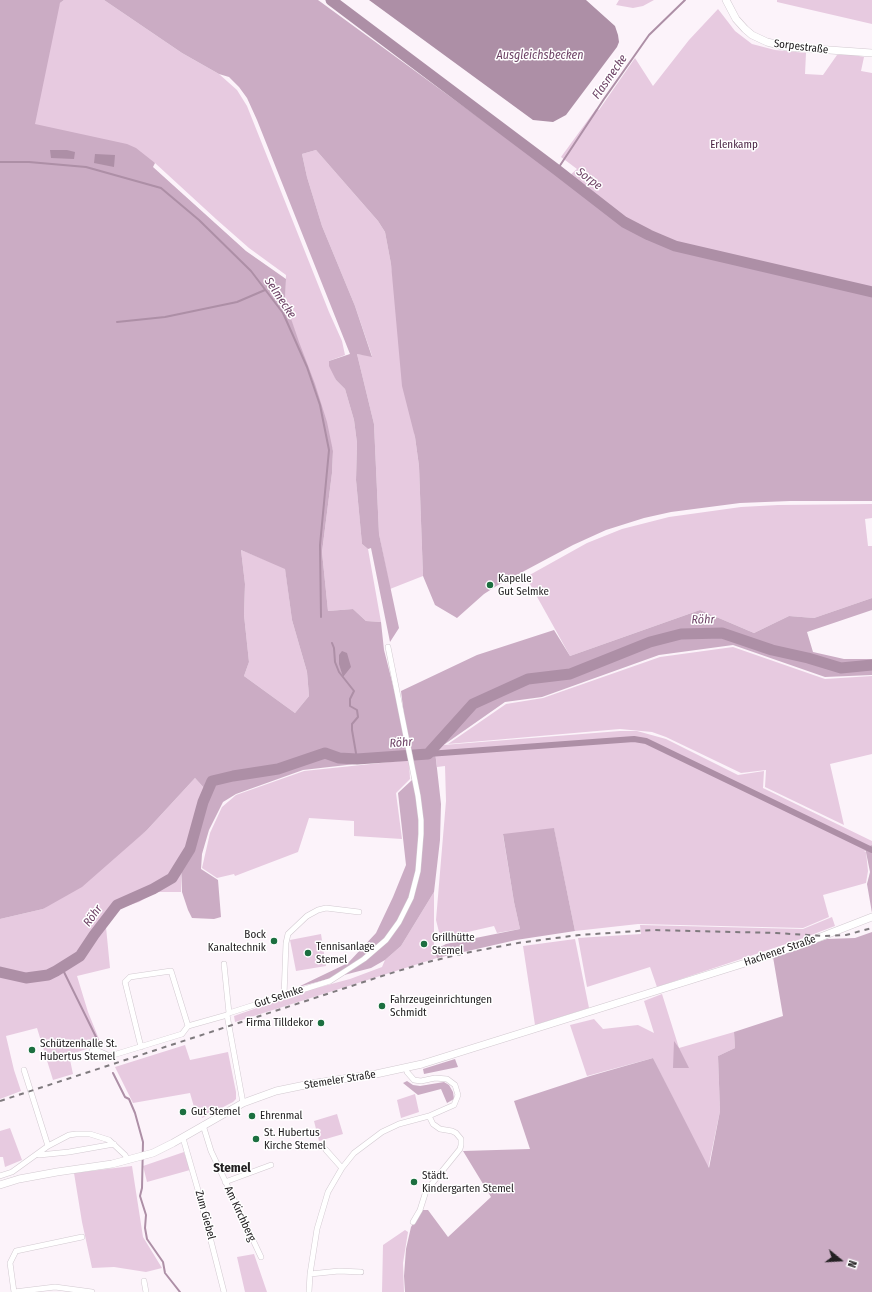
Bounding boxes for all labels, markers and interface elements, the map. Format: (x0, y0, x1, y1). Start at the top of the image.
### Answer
street label: Sorpestraße (773, 37, 829, 57)
water label: Ausgleichsbecken (496, 49, 584, 63)
water label: Flasmecke (589, 52, 631, 102)
park label: Erlenkamp (710, 138, 758, 152)
water label: Sorpe (573, 165, 605, 193)
water label: Selmecke (261, 275, 299, 321)
place label: Kapelle Gut Selmke (498, 572, 549, 598)
marker: Kapelle Gut Selmke (485, 580, 495, 590)
water label: Röhr (691, 613, 715, 627)
water label: Röhr (389, 735, 413, 751)
water label: Röhr (80, 902, 106, 930)
place label: Bock Kanaltechnik (208, 928, 266, 954)
place label: Grillhütte Stemel (432, 931, 475, 957)
street label: Hachener Straße (742, 933, 818, 969)
marker: Bock Kanaltechnik (269, 936, 279, 946)
marker: Grillhütte Stemel (419, 939, 429, 949)
place label: Tennisanlage Stemel (316, 940, 375, 966)
marker: Tennisanlage Stemel (303, 948, 313, 958)
street label: Gut Selmke (253, 983, 305, 1011)
place label: Fahrzeugeinrichtungen Schmidt (390, 993, 492, 1019)
marker: Fahrzeugeinrichtungen Schmidt (377, 1001, 387, 1011)
place label: Firma Tilldekor (246, 1016, 313, 1030)
marker: Firma Tilldekor (316, 1018, 326, 1028)
place label: Schützenhalle St. Hubertus Stemel (40, 1037, 117, 1063)
marker: Schützenhalle St. Hubertus Stemel (27, 1045, 37, 1055)
street label: Stemeler Straße (303, 1068, 377, 1092)
place label: Gut Stemel (191, 1105, 240, 1119)
marker: Gut Stemel (178, 1107, 188, 1117)
place label: Ehrenmal (260, 1109, 302, 1123)
marker: Ehrenmal (247, 1111, 257, 1121)
place label: St. Hubertus Kirche Stemel (264, 1126, 326, 1152)
marker: St. Hubertus Kirche Stemel (251, 1134, 261, 1144)
district label: Stemel (213, 1160, 251, 1176)
place label: Städt. Kindergarten Stemel (422, 1169, 514, 1195)
marker: Städt. Kindergarten Stemel (409, 1177, 419, 1187)
street label: Am Kirchberg (221, 1184, 259, 1244)
street label: Zum Giebel (192, 1189, 218, 1241)
north arrow (820, 1240, 860, 1280)
text: N (845, 1259, 859, 1269)

